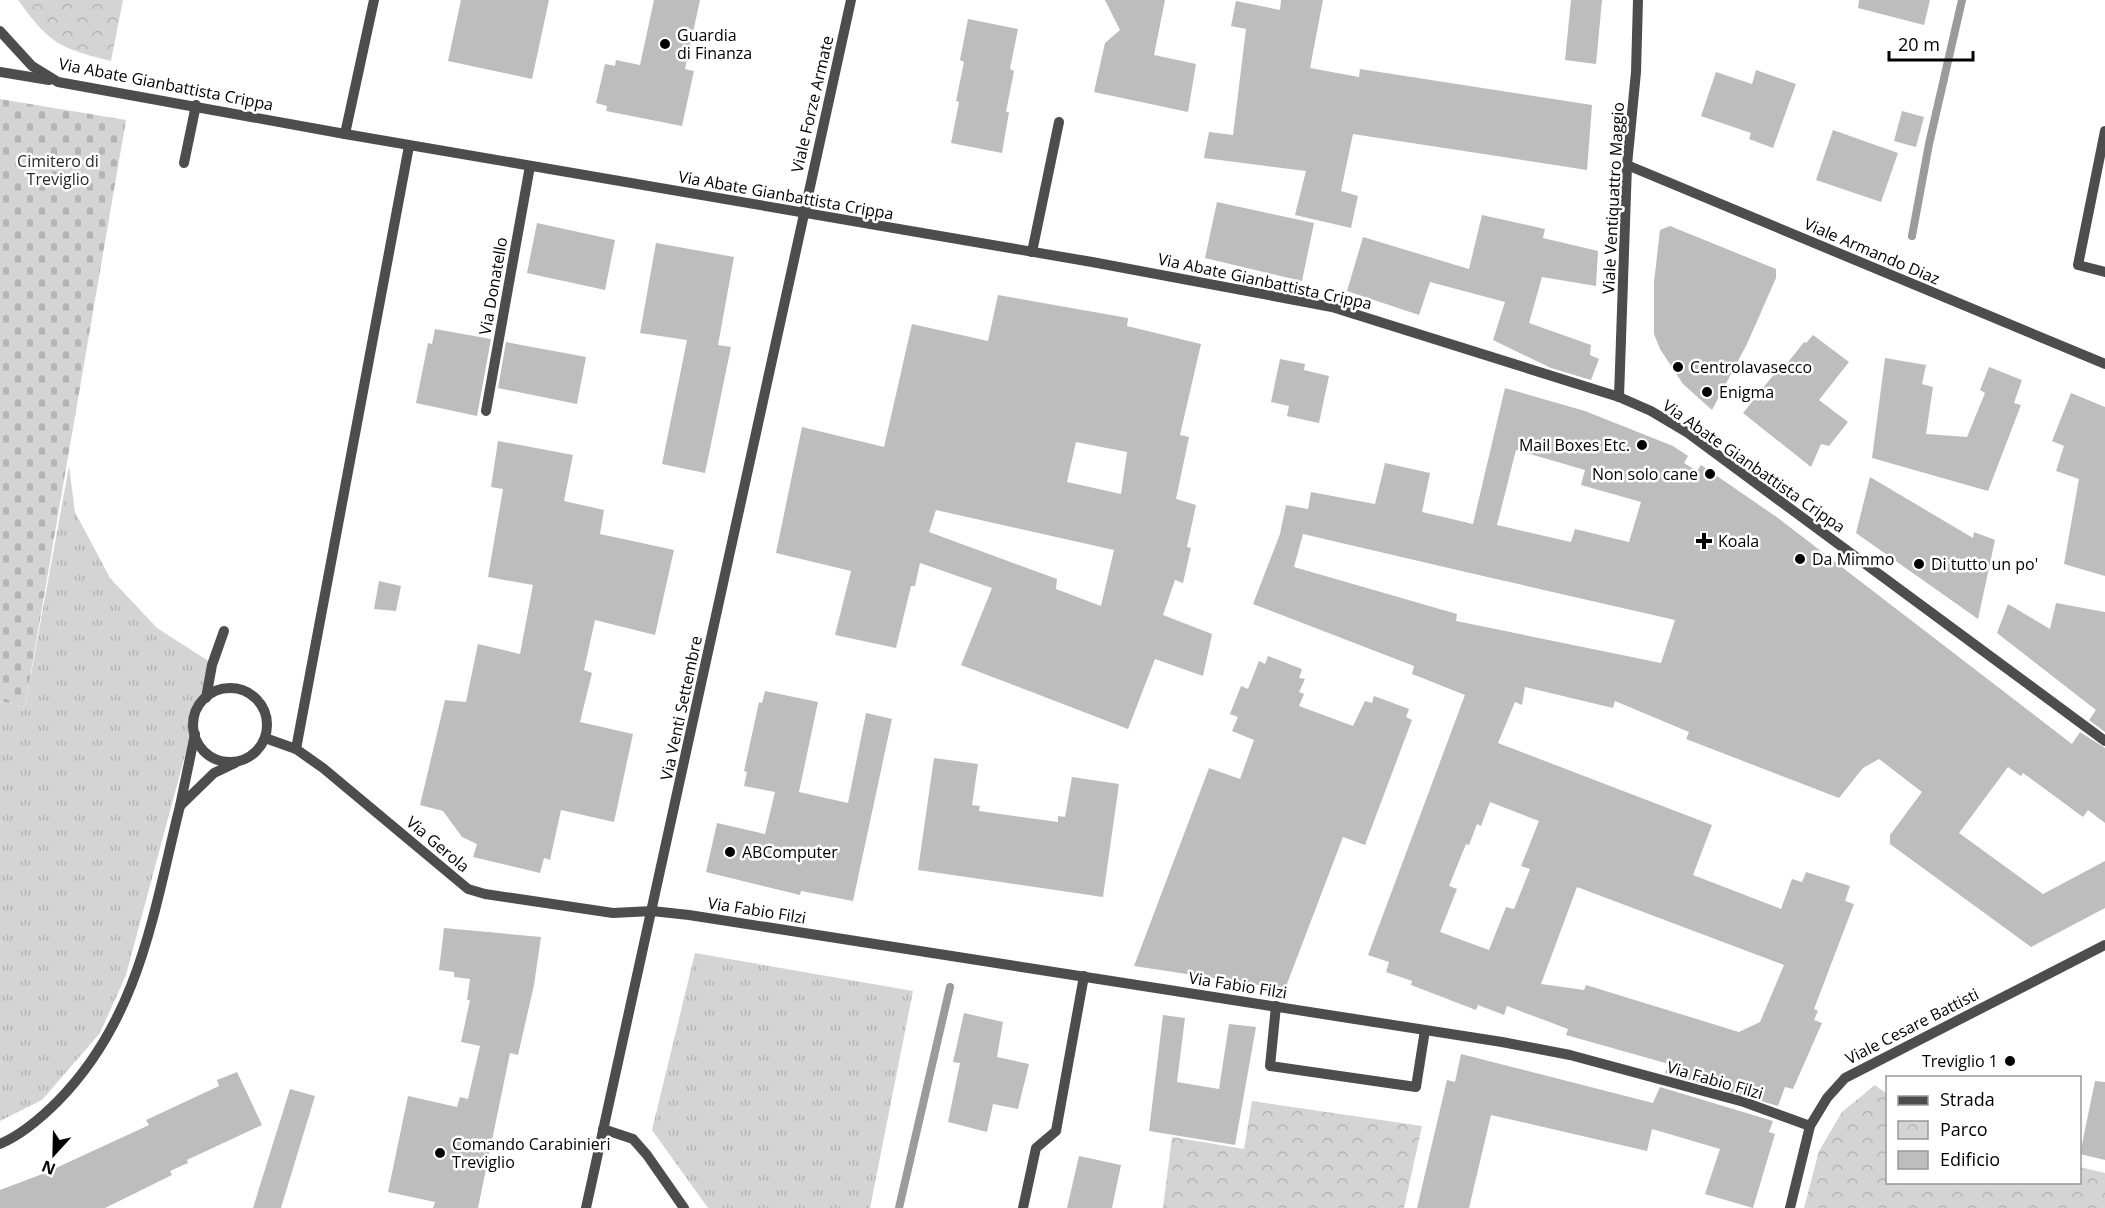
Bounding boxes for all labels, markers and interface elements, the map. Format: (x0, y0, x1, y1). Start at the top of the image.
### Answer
place label: Guardia di Finanza (677, 24, 752, 64)
scale bar (1889, 24, 1973, 62)
text: 20 m (1898, 32, 1940, 56)
street label: Viale Forze Armate (786, 33, 838, 175)
marker: Guardia di Finanza (658, 37, 672, 51)
street label: Via Abate Gianbattista Crippa (57, 52, 275, 116)
street label: Viale Ventiquattro Maggio (1597, 101, 1629, 295)
park label: Cimitero di Treviglio (17, 150, 99, 190)
street label: Via Abate Gianbattista Crippa (677, 165, 895, 225)
street label: Viale Armando Diaz (1801, 212, 1943, 290)
street label: Via Donatello (474, 235, 512, 337)
street label: Via Abate Gianbattista Crippa (1156, 248, 1374, 314)
place label: Centrolavasecco (1690, 356, 1812, 378)
marker: Centrolavasecco (1671, 360, 1685, 374)
place label: Enigma (1719, 381, 1774, 403)
marker: Enigma (1700, 385, 1714, 399)
street label: Via Abate Gianbattista Crippa (1658, 394, 1850, 538)
place label: Mail Boxes Etc. (1519, 434, 1630, 456)
marker: Mail Boxes Etc. (1635, 438, 1649, 452)
place label: Non solo cane (1592, 463, 1698, 485)
marker: Non solo cane (1703, 467, 1717, 481)
place label: Koala (1718, 530, 1759, 552)
marker: Koala (1695, 532, 1713, 550)
place label: Da Mimmo (1812, 548, 1894, 570)
marker: Da Mimmo (1793, 552, 1807, 566)
place label: Di tutto un po' (1931, 553, 2038, 575)
marker: Di tutto un po' (1912, 557, 1926, 571)
street label: Via Venti Settembre (655, 634, 707, 782)
street label: Via Gerola (402, 811, 474, 877)
place label: ABComputer (742, 841, 838, 863)
marker: ABComputer (723, 845, 737, 859)
street label: Via Fabio Filzi (706, 891, 808, 929)
street label: Via Fabio Filzi (1187, 966, 1289, 1004)
street label: Viale Cesare Battisti (1842, 983, 1982, 1069)
place label: Treviglio 1 (1922, 1050, 1998, 1072)
marker: Treviglio 1 (2003, 1054, 2017, 1068)
street label: Via Fabio Filzi (1664, 1056, 1766, 1104)
legend (1886, 1076, 2081, 1184)
text: Strada (1940, 1087, 1995, 1111)
text: Parco (1940, 1117, 1988, 1141)
north arrow (24, 1124, 84, 1184)
place label: Comando Carabinieri Treviglio (452, 1133, 610, 1173)
marker: Comando Carabinieri Treviglio (433, 1146, 447, 1160)
text: Edificio (1940, 1147, 2000, 1171)
text: N (38, 1155, 59, 1181)

